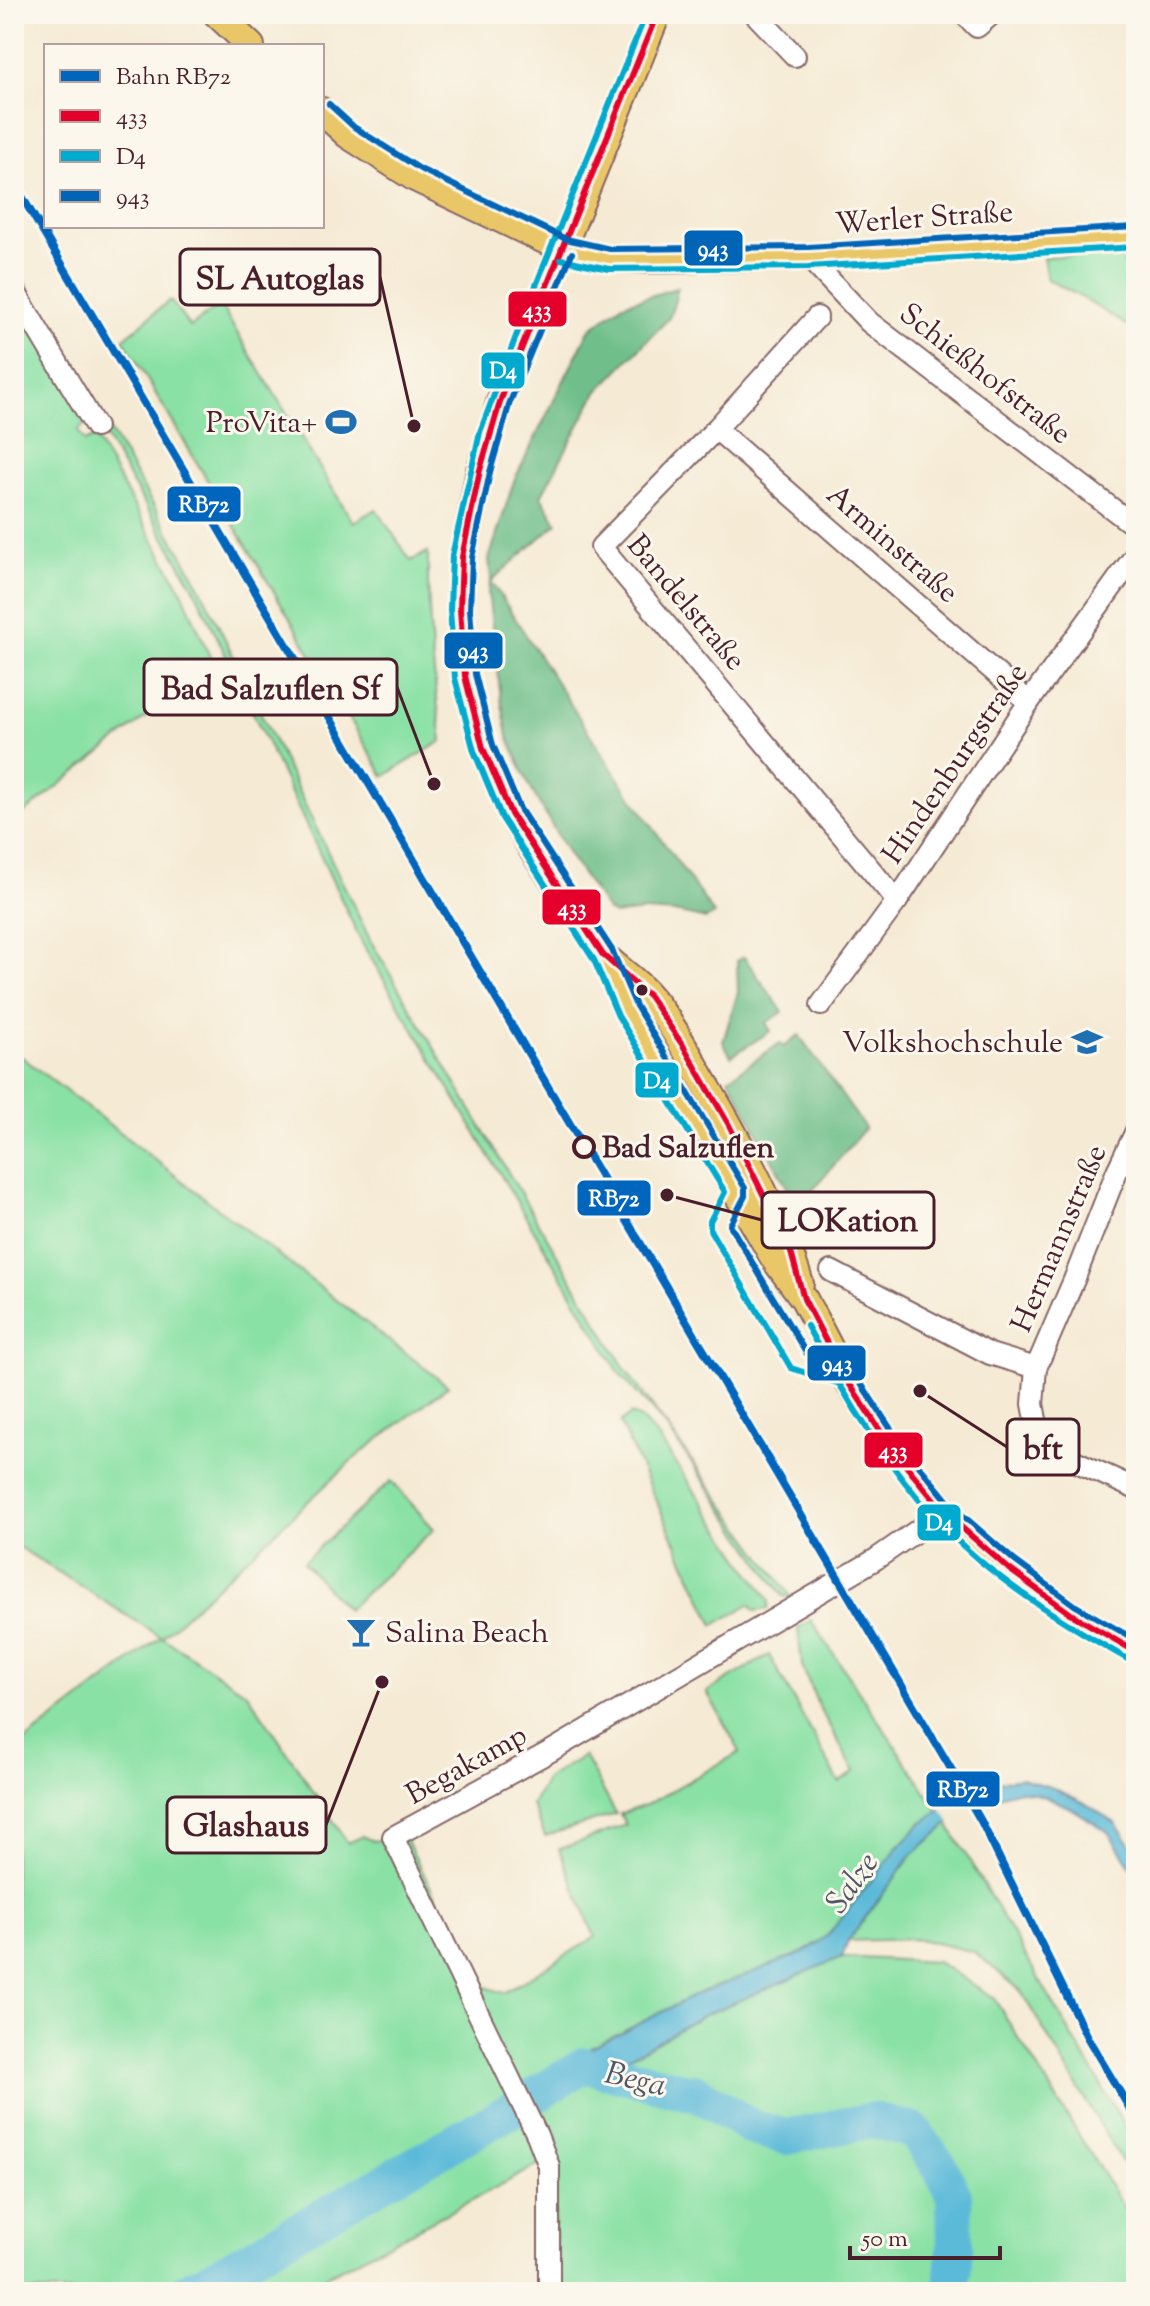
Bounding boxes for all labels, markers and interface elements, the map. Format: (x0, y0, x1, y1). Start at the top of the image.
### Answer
legend (44, 44, 324, 228)
text: Bahn RB72 (116, 61, 231, 95)
text: 433 (116, 101, 148, 135)
text: D4 (116, 141, 146, 175)
text: 943 (116, 181, 149, 215)
street label: Werler Straße (834, 192, 1015, 247)
line badge: 943 (683, 229, 744, 267)
text: 943 (698, 235, 728, 267)
callout: SL Autoglas (180, 249, 380, 305)
text: SL Autoglas (196, 258, 364, 304)
line badge: 433 (507, 290, 568, 328)
street label: Schießhofstraße (889, 294, 1080, 456)
text: 433 (522, 296, 552, 328)
line badge: D4 (480, 351, 526, 390)
text: D4 (489, 357, 517, 389)
place label: ProVita+ (206, 403, 317, 446)
sports icon: ProVita+ (324, 405, 358, 439)
street label: Arminstraße (816, 475, 967, 615)
line badge: RB72 (166, 485, 242, 523)
text: RB72 (179, 491, 230, 523)
street label: Bandelstraße (615, 526, 755, 681)
line badge: 943 (443, 631, 504, 670)
text: 943 (458, 637, 488, 669)
street label: Hindenburgstraße (873, 655, 1039, 874)
callout: Bad Salzuflen Sf (144, 659, 397, 715)
text: Bad Salzuflen Sf (161, 668, 383, 714)
line badge: 433 (541, 888, 602, 926)
text: 433 (557, 894, 587, 926)
unlabelled marker (634, 982, 650, 998)
place label: Volkshochschule (842, 1023, 1063, 1066)
school or university icon: Volkshochschule (1070, 1025, 1104, 1059)
line badge: D4 (634, 1061, 680, 1099)
text: D4 (643, 1067, 671, 1099)
place label: Bad Salzuflen (602, 1128, 775, 1171)
marker: Bad Salzuflen (573, 1136, 595, 1158)
street label: Hermannstraße (1001, 1139, 1119, 1339)
line badge: RB72 (576, 1179, 652, 1217)
text: RB72 (589, 1185, 640, 1217)
callout: LOKation (762, 1192, 934, 1248)
text: LOKation (778, 1200, 918, 1246)
line badge: 943 (806, 1344, 867, 1382)
text: 943 (822, 1350, 852, 1382)
callout: bft (1007, 1419, 1079, 1475)
text: bft (1022, 1428, 1063, 1474)
line badge: 433 (863, 1431, 924, 1469)
text: 433 (878, 1437, 908, 1469)
line badge: D4 (916, 1503, 962, 1542)
text: D4 (925, 1509, 953, 1541)
place label: Salina Beach (385, 1613, 549, 1656)
bar icon: Salina Beach (344, 1615, 378, 1649)
street label: Begakamp (399, 1715, 536, 1817)
line badge: RB72 (925, 1770, 1001, 1808)
text: RB72 (938, 1776, 989, 1808)
callout: Glashaus (167, 1797, 326, 1853)
text: Glashaus (183, 1805, 309, 1851)
water label: Salze (816, 1844, 891, 1924)
water label: Bega (600, 2052, 670, 2110)
scale bar (850, 2210, 1000, 2260)
text: 50 m (860, 2223, 908, 2257)

